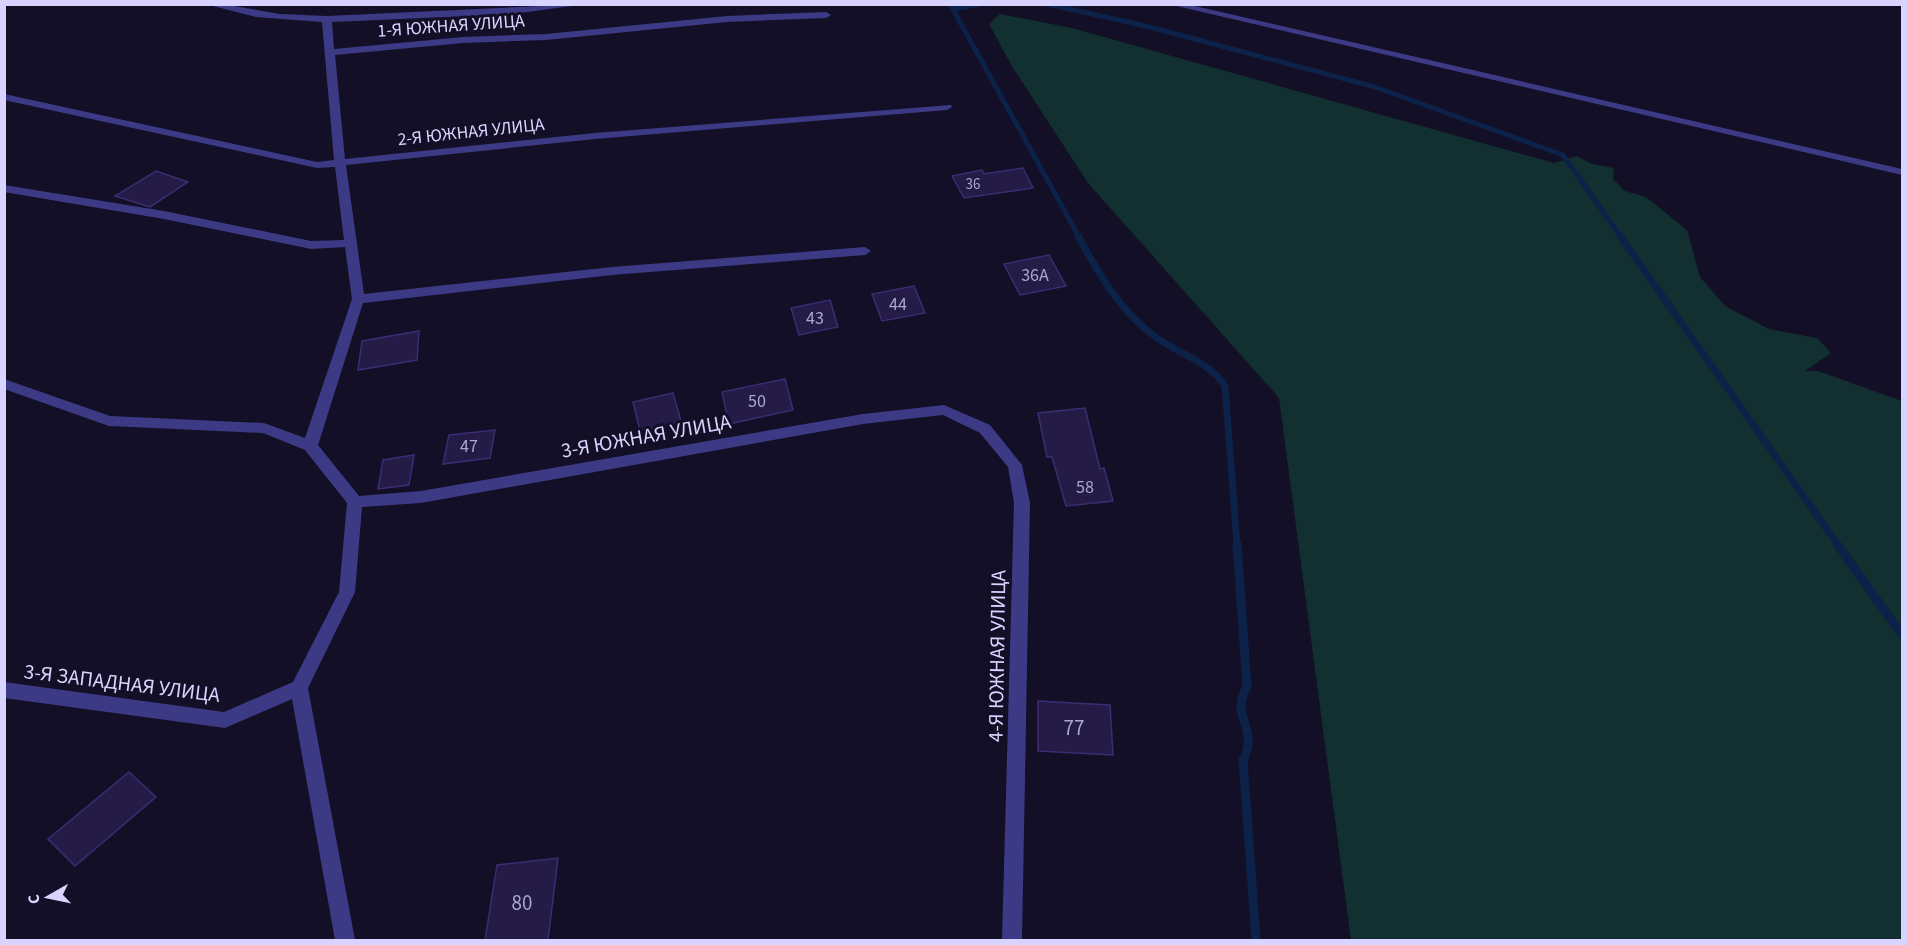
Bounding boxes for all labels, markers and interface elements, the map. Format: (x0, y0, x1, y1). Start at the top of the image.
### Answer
street label: 1-Я ЮЖНАЯ УЛИЦА (377, 8, 526, 44)
street label: 2-Я ЮЖНАЯ УЛИЦА (396, 112, 546, 152)
house number: 36 (966, 174, 980, 195)
house number: 36А (1021, 263, 1049, 288)
house number: 44 (889, 292, 907, 317)
house number: 43 (806, 306, 824, 331)
house number: 50 (748, 389, 766, 414)
street label: 3-Я ЮЖНАЯ УЛИЦА (559, 406, 734, 466)
house number: 47 (460, 434, 478, 459)
house number: 58 (1076, 475, 1094, 500)
street label: 4-Я ЮЖНАЯ УЛИЦА (981, 569, 1014, 742)
street label: 3-Я ЗАПАДНАЯ УЛИЦА (22, 656, 222, 710)
house number: 77 (1064, 713, 1084, 743)
north arrow (18, 867, 78, 927)
house number: 80 (512, 888, 532, 918)
text: С (23, 893, 46, 906)

